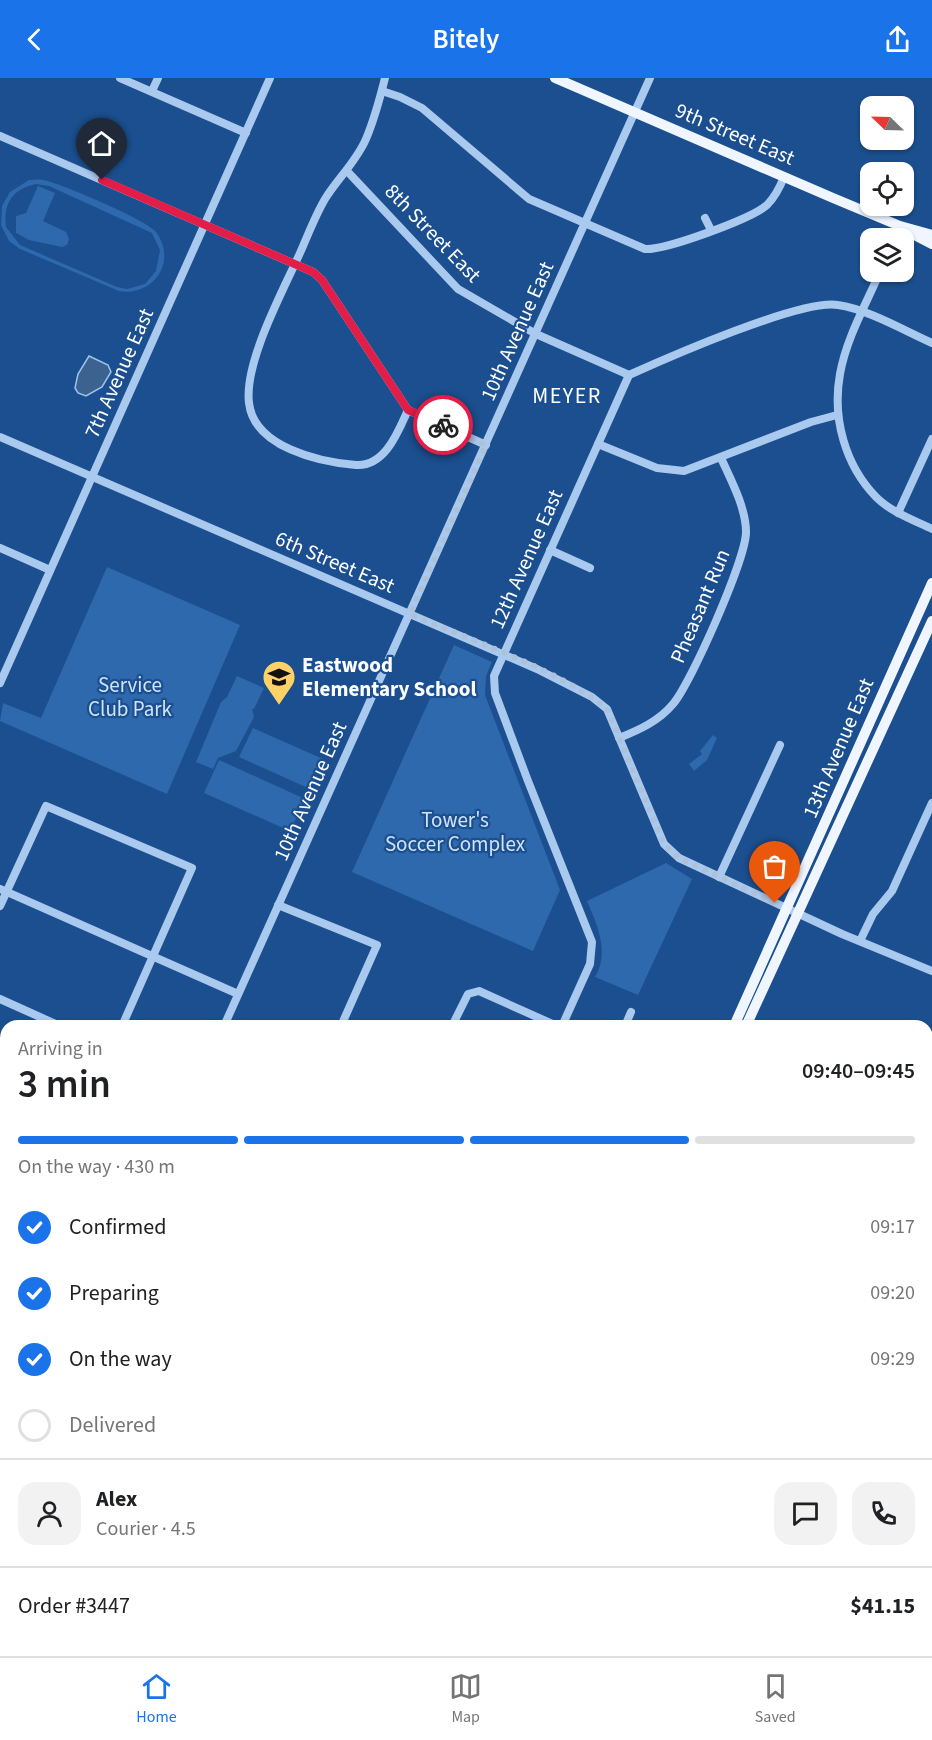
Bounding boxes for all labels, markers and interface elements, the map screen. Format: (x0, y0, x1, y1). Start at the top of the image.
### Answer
text: Bitely (433, 20, 499, 59)
icon: back (18, 23, 51, 56)
icon: share (881, 23, 914, 56)
street label: 9th Street East (671, 95, 799, 173)
north arrow (860, 96, 914, 150)
map controls (860, 96, 914, 282)
pin (76, 118, 127, 180)
icon: home (85, 127, 118, 160)
button: locate (860, 162, 914, 216)
street label: 8th Street East (378, 177, 488, 289)
button: layers (860, 228, 914, 282)
street label: 10th Avenue East (473, 257, 561, 405)
street label: 7th Avenue East (77, 303, 161, 443)
district label: MEYER (532, 380, 602, 412)
courier (413, 395, 473, 455)
icon: bike (427, 409, 460, 442)
street label: 12th Avenue East (482, 485, 570, 633)
street label: 6th Street East (271, 523, 399, 601)
street label: Pheasant Run (663, 544, 737, 668)
place label: Eastwood Elementary School (302, 650, 476, 704)
school or university icon: Eastwood Elementary School (261, 659, 297, 706)
park label: Service Club Park (88, 670, 173, 724)
street label: 13th Avenue East (795, 673, 881, 823)
street label: 10th Avenue East (266, 717, 354, 865)
park label: Tower's Soccer Complex (385, 805, 526, 859)
pin (749, 841, 800, 903)
icon: bag (758, 850, 791, 883)
text: Arriving in (18, 1035, 103, 1063)
text: 09:40–09:45 (802, 1055, 915, 1087)
text: 3 min (18, 1057, 111, 1113)
text: On the way · 430 m (18, 1153, 175, 1181)
icon: check (18, 1211, 51, 1244)
text: Confirmed (69, 1211, 166, 1243)
text: 09:17 (870, 1213, 915, 1241)
icon: check (18, 1277, 51, 1310)
text: Preparing (69, 1277, 159, 1309)
text: 09:20 (870, 1279, 915, 1307)
icon: check (18, 1343, 51, 1376)
text: On the way (69, 1343, 172, 1375)
text: 09:29 (870, 1345, 915, 1373)
text: Delivered (69, 1409, 156, 1441)
button: person (18, 1482, 81, 1545)
button: chat (774, 1482, 837, 1545)
button: phone (852, 1482, 915, 1545)
text: Alex (96, 1483, 137, 1515)
text: Courier · 4.5 (96, 1515, 196, 1543)
text: Order #3447 (18, 1590, 130, 1622)
text: $41.15 (850, 1590, 915, 1622)
tab: Home (136, 1670, 177, 1728)
tab: Map (449, 1670, 482, 1728)
tab: Saved (755, 1670, 796, 1728)

